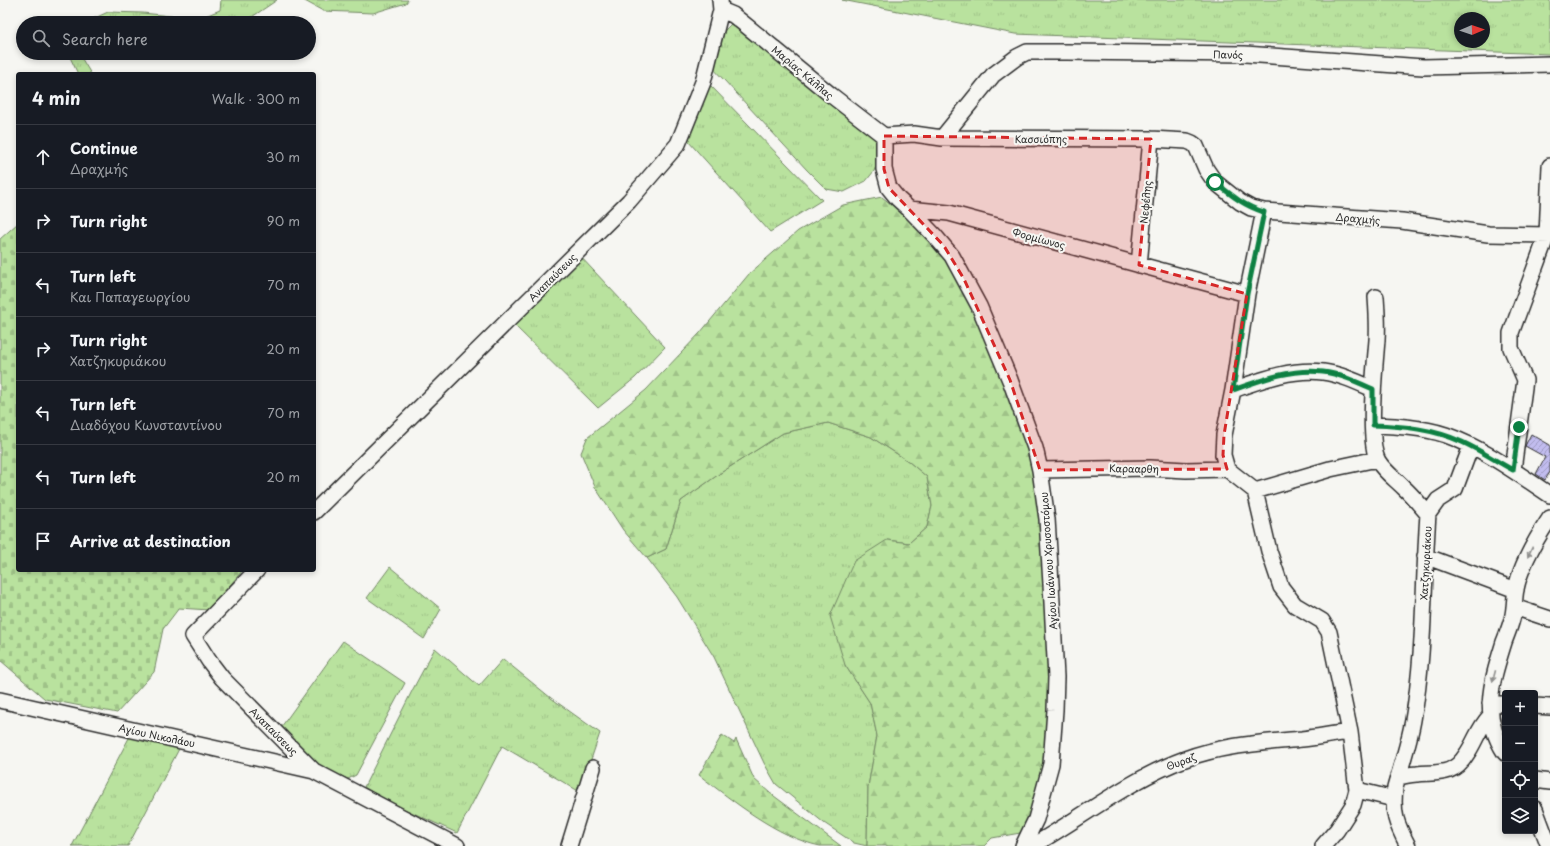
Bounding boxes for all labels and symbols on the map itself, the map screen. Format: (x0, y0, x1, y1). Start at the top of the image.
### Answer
north arrow (1454, 12, 1490, 48)
street label: Μαρίας Κάλλας (769, 42, 837, 102)
street label: Πανός (1213, 46, 1243, 62)
street label: Κασσιόπης (1015, 131, 1067, 146)
route start (1206, 173, 1224, 191)
street label: Νεφέλης (1136, 180, 1154, 224)
street label: Δραχμής (1335, 209, 1381, 227)
street label: Φορμίωνος (1011, 224, 1067, 252)
street label: Αναπαύσεως (524, 249, 580, 305)
route end (1510, 418, 1528, 436)
street label: Καρααρθη (1109, 460, 1159, 477)
street label: Αγίου Ιωάννου Χρυσοστόμου (1036, 491, 1060, 630)
street label: Χατζηκυριάκου (1416, 525, 1434, 600)
one-way arrow (1527, 546, 1533, 557)
one-way arrow (1491, 670, 1497, 682)
street label: Αναπαύσεως (246, 703, 302, 759)
street label: Αγίου Νικολάου (117, 720, 197, 750)
street label: Θυραζ (1164, 749, 1198, 774)

